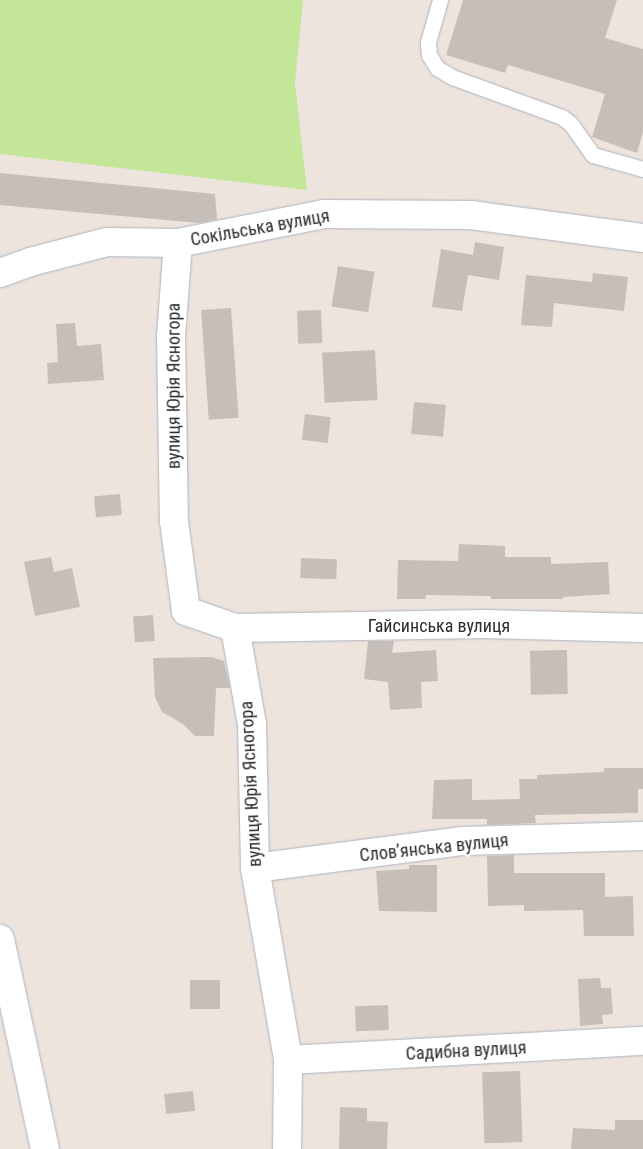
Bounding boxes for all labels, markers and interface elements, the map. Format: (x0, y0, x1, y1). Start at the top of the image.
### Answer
street label: Сокільська вулиця (189, 205, 331, 251)
street label: вулиця Юрія Ясногора (163, 303, 185, 469)
street label: Гайсинська вулиця (368, 615, 510, 637)
street label: вулиця Юрія Ясногора (236, 701, 266, 867)
street label: Словʼянська вулиця (358, 829, 510, 867)
street label: Садибна вулиця (405, 1037, 527, 1065)

